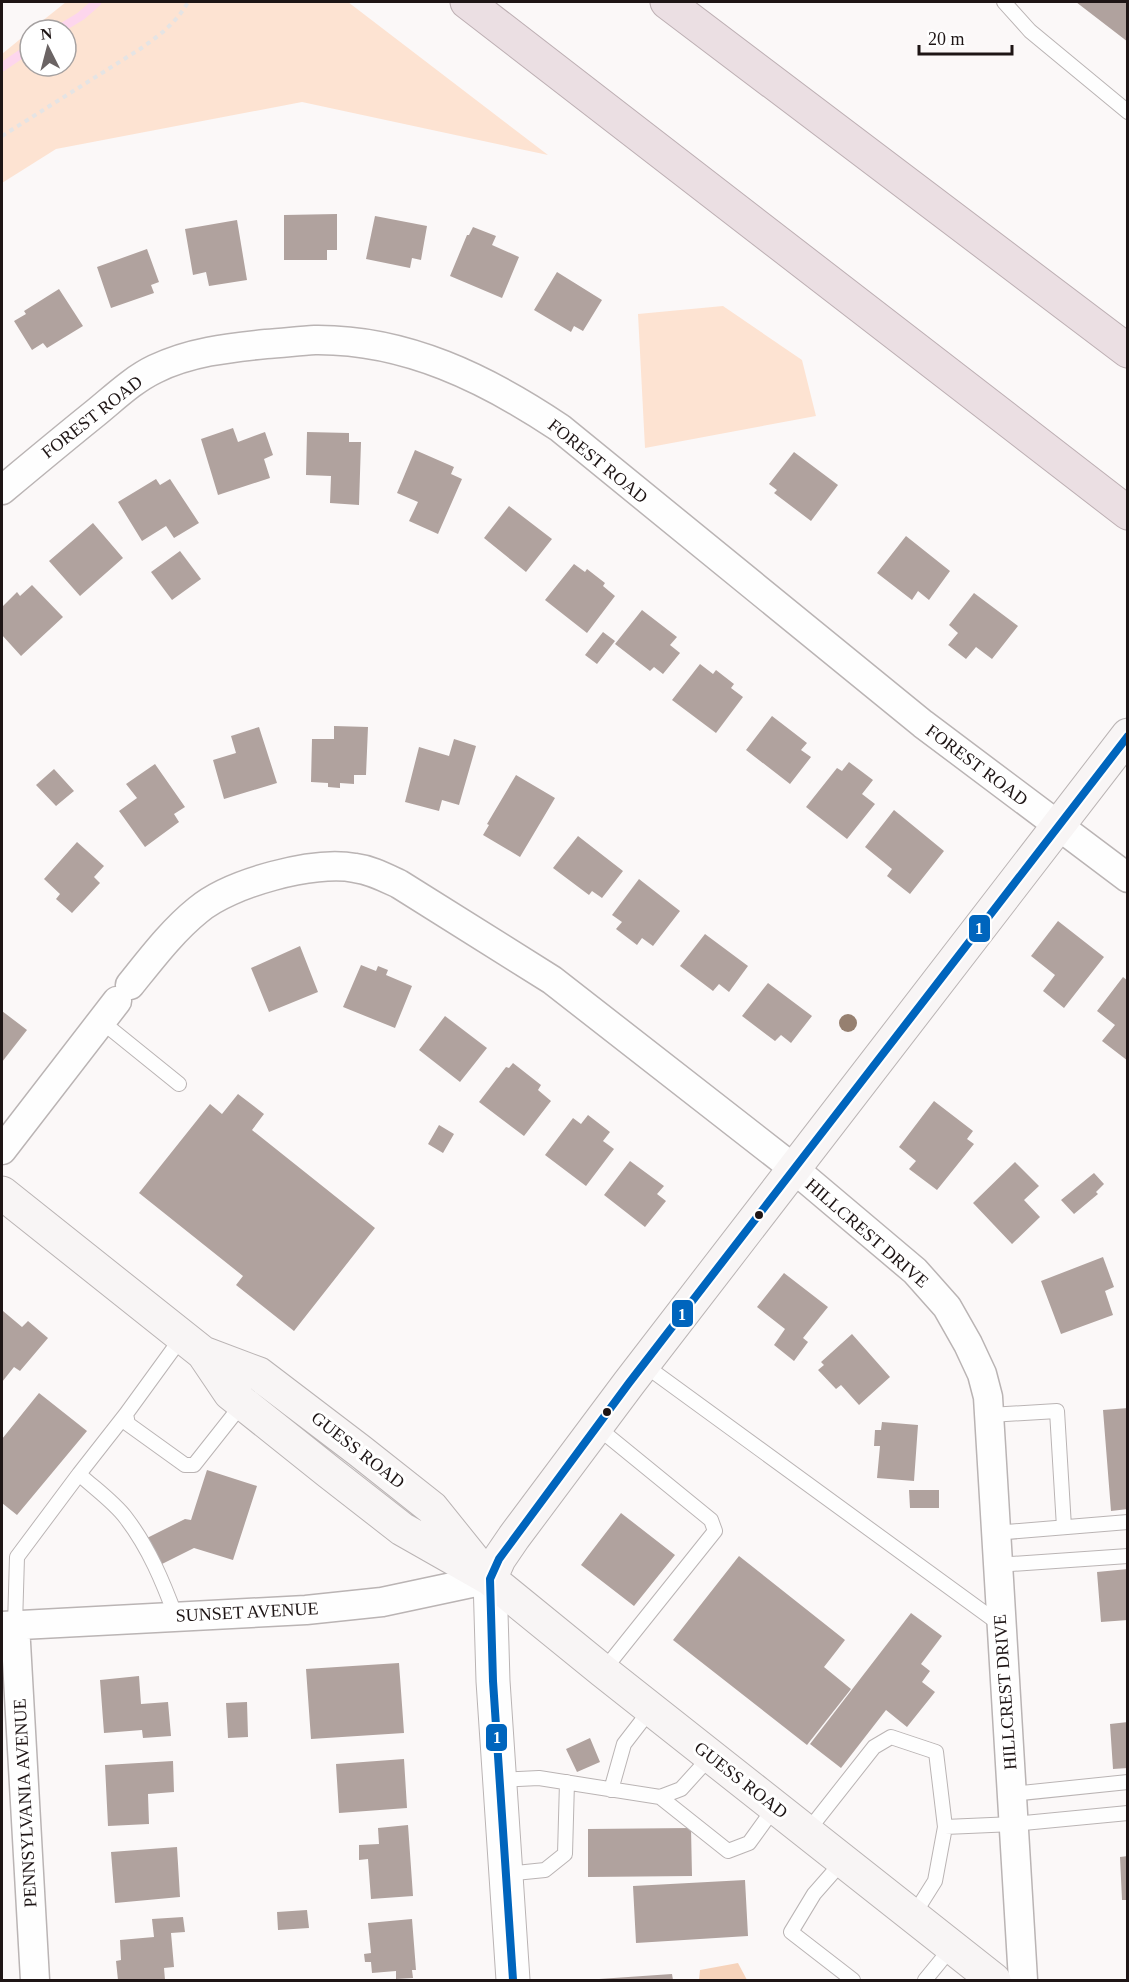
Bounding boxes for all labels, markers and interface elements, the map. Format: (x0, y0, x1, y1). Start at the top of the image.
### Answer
north arrow (18, 18, 78, 78)
scale bar (919, 18, 1012, 56)
text: N (40, 24, 54, 43)
text: 20 m (928, 29, 965, 49)
street label: FOREST ROAD (38, 372, 146, 462)
street label: FOREST ROAD (544, 415, 652, 507)
street label: FOREST ROAD (922, 720, 1032, 810)
line badge: 1 (968, 914, 991, 943)
text: 1 (975, 920, 983, 937)
street label: HILLCREST DRIVE (802, 1174, 932, 1292)
unlabelled marker (753, 1209, 765, 1221)
line badge: 1 (671, 1299, 694, 1328)
text: 1 (678, 1306, 686, 1323)
unlabelled marker (601, 1406, 613, 1418)
street label: GUESS ROAD (308, 1407, 408, 1493)
street label: SUNSET AVENUE (175, 1598, 319, 1626)
street label: HILLCREST DRIVE (990, 1613, 1020, 1771)
street label: PENNSYLVANIA AVENUE (10, 1698, 40, 1908)
line badge: 1 (485, 1723, 508, 1752)
text: 1 (493, 1729, 501, 1746)
street label: GUESS ROAD (691, 1737, 791, 1823)

